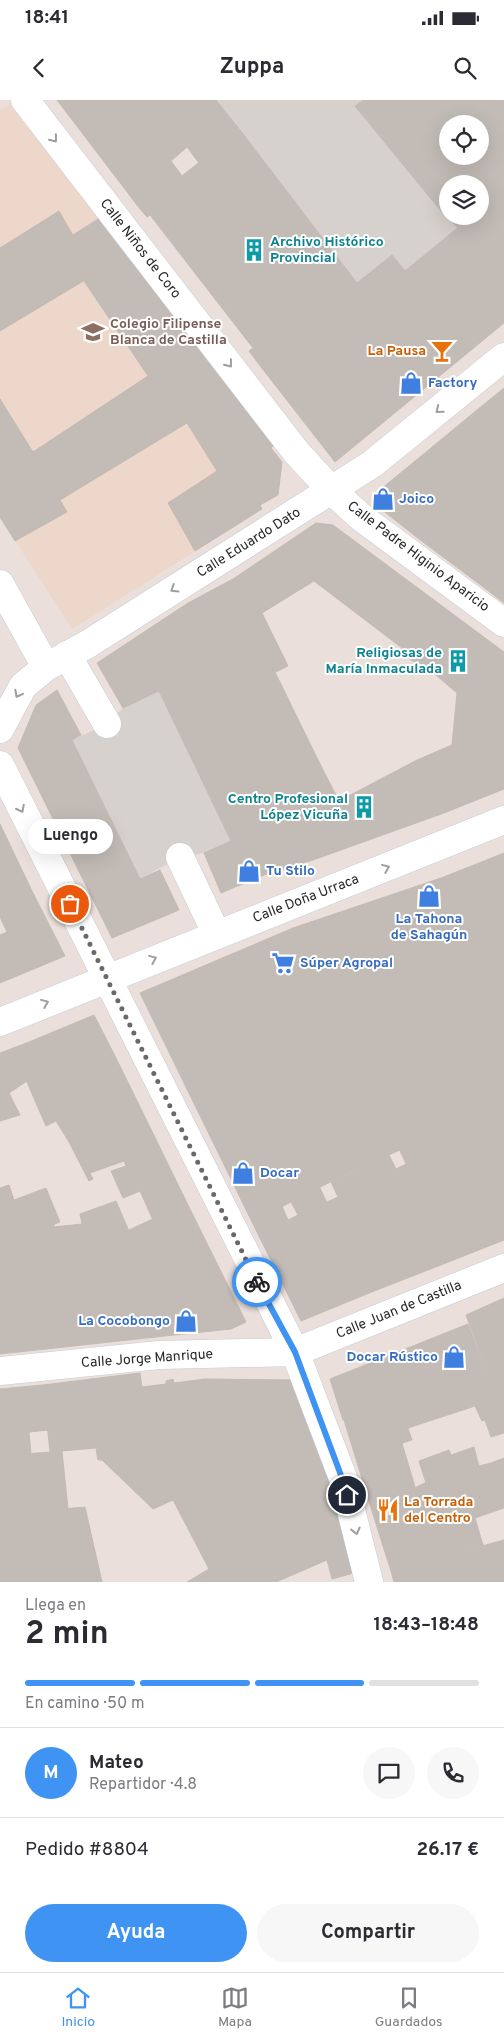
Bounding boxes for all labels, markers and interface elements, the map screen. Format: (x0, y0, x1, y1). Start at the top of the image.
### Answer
text: 18:41 (25, 6, 69, 30)
icon: back (25, 54, 53, 82)
text: Zuppa (220, 54, 284, 81)
icon: search (451, 54, 479, 82)
map controls (439, 115, 489, 225)
button: locate (439, 115, 489, 165)
one-way arrow (49, 133, 57, 142)
button: layers (439, 175, 489, 225)
street label: Calle Niños de Coro (96, 196, 184, 302)
place label: Archivo Histórico Provincial (270, 234, 384, 267)
building icon: Archivo Histórico Provincial (241, 237, 267, 263)
place label: Colegio Filipense Blanca de Castilla (110, 316, 227, 349)
school or university icon: Colegio Filipense Blanca de Castilla (80, 319, 106, 345)
bar icon: La Pausa (429, 338, 455, 364)
place label: La Pausa (368, 343, 426, 360)
one-way arrow (223, 358, 231, 367)
shop icon: Factory (398, 370, 424, 396)
place label: Factory (428, 375, 477, 392)
one-way arrow (436, 404, 445, 412)
shop icon: Joico (370, 486, 396, 512)
place label: Joico (399, 491, 434, 508)
street label: Calle Padre Higinio Aparicio (344, 498, 493, 616)
street label: Calle Eduardo Dato (194, 504, 304, 582)
one-way arrow (171, 583, 180, 592)
place label: Religiosas de María Inmaculada (325, 645, 442, 678)
building icon: Religiosas de María Inmaculada (445, 648, 471, 674)
one-way arrow (14, 689, 24, 698)
place label: Centro Profesional López Vicuña (228, 791, 348, 824)
building icon: Centro Profesional López Vicuña (351, 794, 377, 820)
one-way arrow (15, 804, 25, 813)
callout: Luengo (28, 819, 112, 854)
text: Luengo (43, 826, 98, 846)
shop icon: Tu Stilo (236, 858, 262, 884)
place label: Tu Stilo (266, 863, 315, 880)
one-way arrow (381, 863, 389, 873)
street label: Calle Doña Urraca (250, 871, 362, 927)
pin (49, 883, 91, 925)
shop icon: La Tahona de Sahagún (416, 883, 442, 909)
icon: bag (56, 890, 84, 918)
place label: La Tahona de Sahagún (391, 911, 467, 944)
supermarket icon: Súper Agropal (270, 950, 296, 976)
one-way arrow (148, 955, 157, 965)
place label: Súper Agropal (300, 955, 393, 972)
one-way arrow (40, 999, 49, 1010)
shop icon: Docar (230, 1160, 256, 1186)
place label: Docar (260, 1165, 299, 1182)
courier (232, 1257, 282, 1307)
icon: bike (243, 1268, 271, 1296)
street label: Calle Juan de Castilla (334, 1277, 464, 1343)
shop icon: La Cocobongo (173, 1308, 199, 1334)
place label: La Cocobongo (78, 1313, 170, 1330)
shop icon: Docar Rústico (441, 1344, 467, 1370)
street label: Calle Jorge Manrique (80, 1346, 214, 1372)
place label: Docar Rústico (346, 1349, 438, 1366)
pin (326, 1474, 368, 1516)
icon: home (333, 1481, 361, 1509)
place label: La Torrada del Centro (404, 1494, 473, 1527)
restaurant icon: La Torrada del Centro (375, 1497, 401, 1523)
one-way arrow (350, 1526, 361, 1535)
text: Llega en (25, 1596, 86, 1616)
text: 18:43–18:48 (373, 1613, 479, 1637)
text: 2 min (25, 1615, 109, 1655)
text: En camino · 50 m (25, 1694, 145, 1714)
button: chat (363, 1747, 415, 1799)
button: phone (427, 1747, 479, 1799)
text: Mateo (89, 1751, 144, 1775)
text: M (43, 1761, 59, 1785)
text: Repartidor · 4.8 (89, 1775, 197, 1795)
text: Pedido #8804 (25, 1838, 149, 1862)
text: 26.17 € (416, 1838, 479, 1862)
button: Ayuda (25, 1904, 247, 1962)
button: Compartir (257, 1904, 479, 1962)
tab: Inicio (61, 1984, 95, 2031)
tab: Mapa (218, 1984, 252, 2031)
tab: Guardados (375, 1984, 443, 2031)

